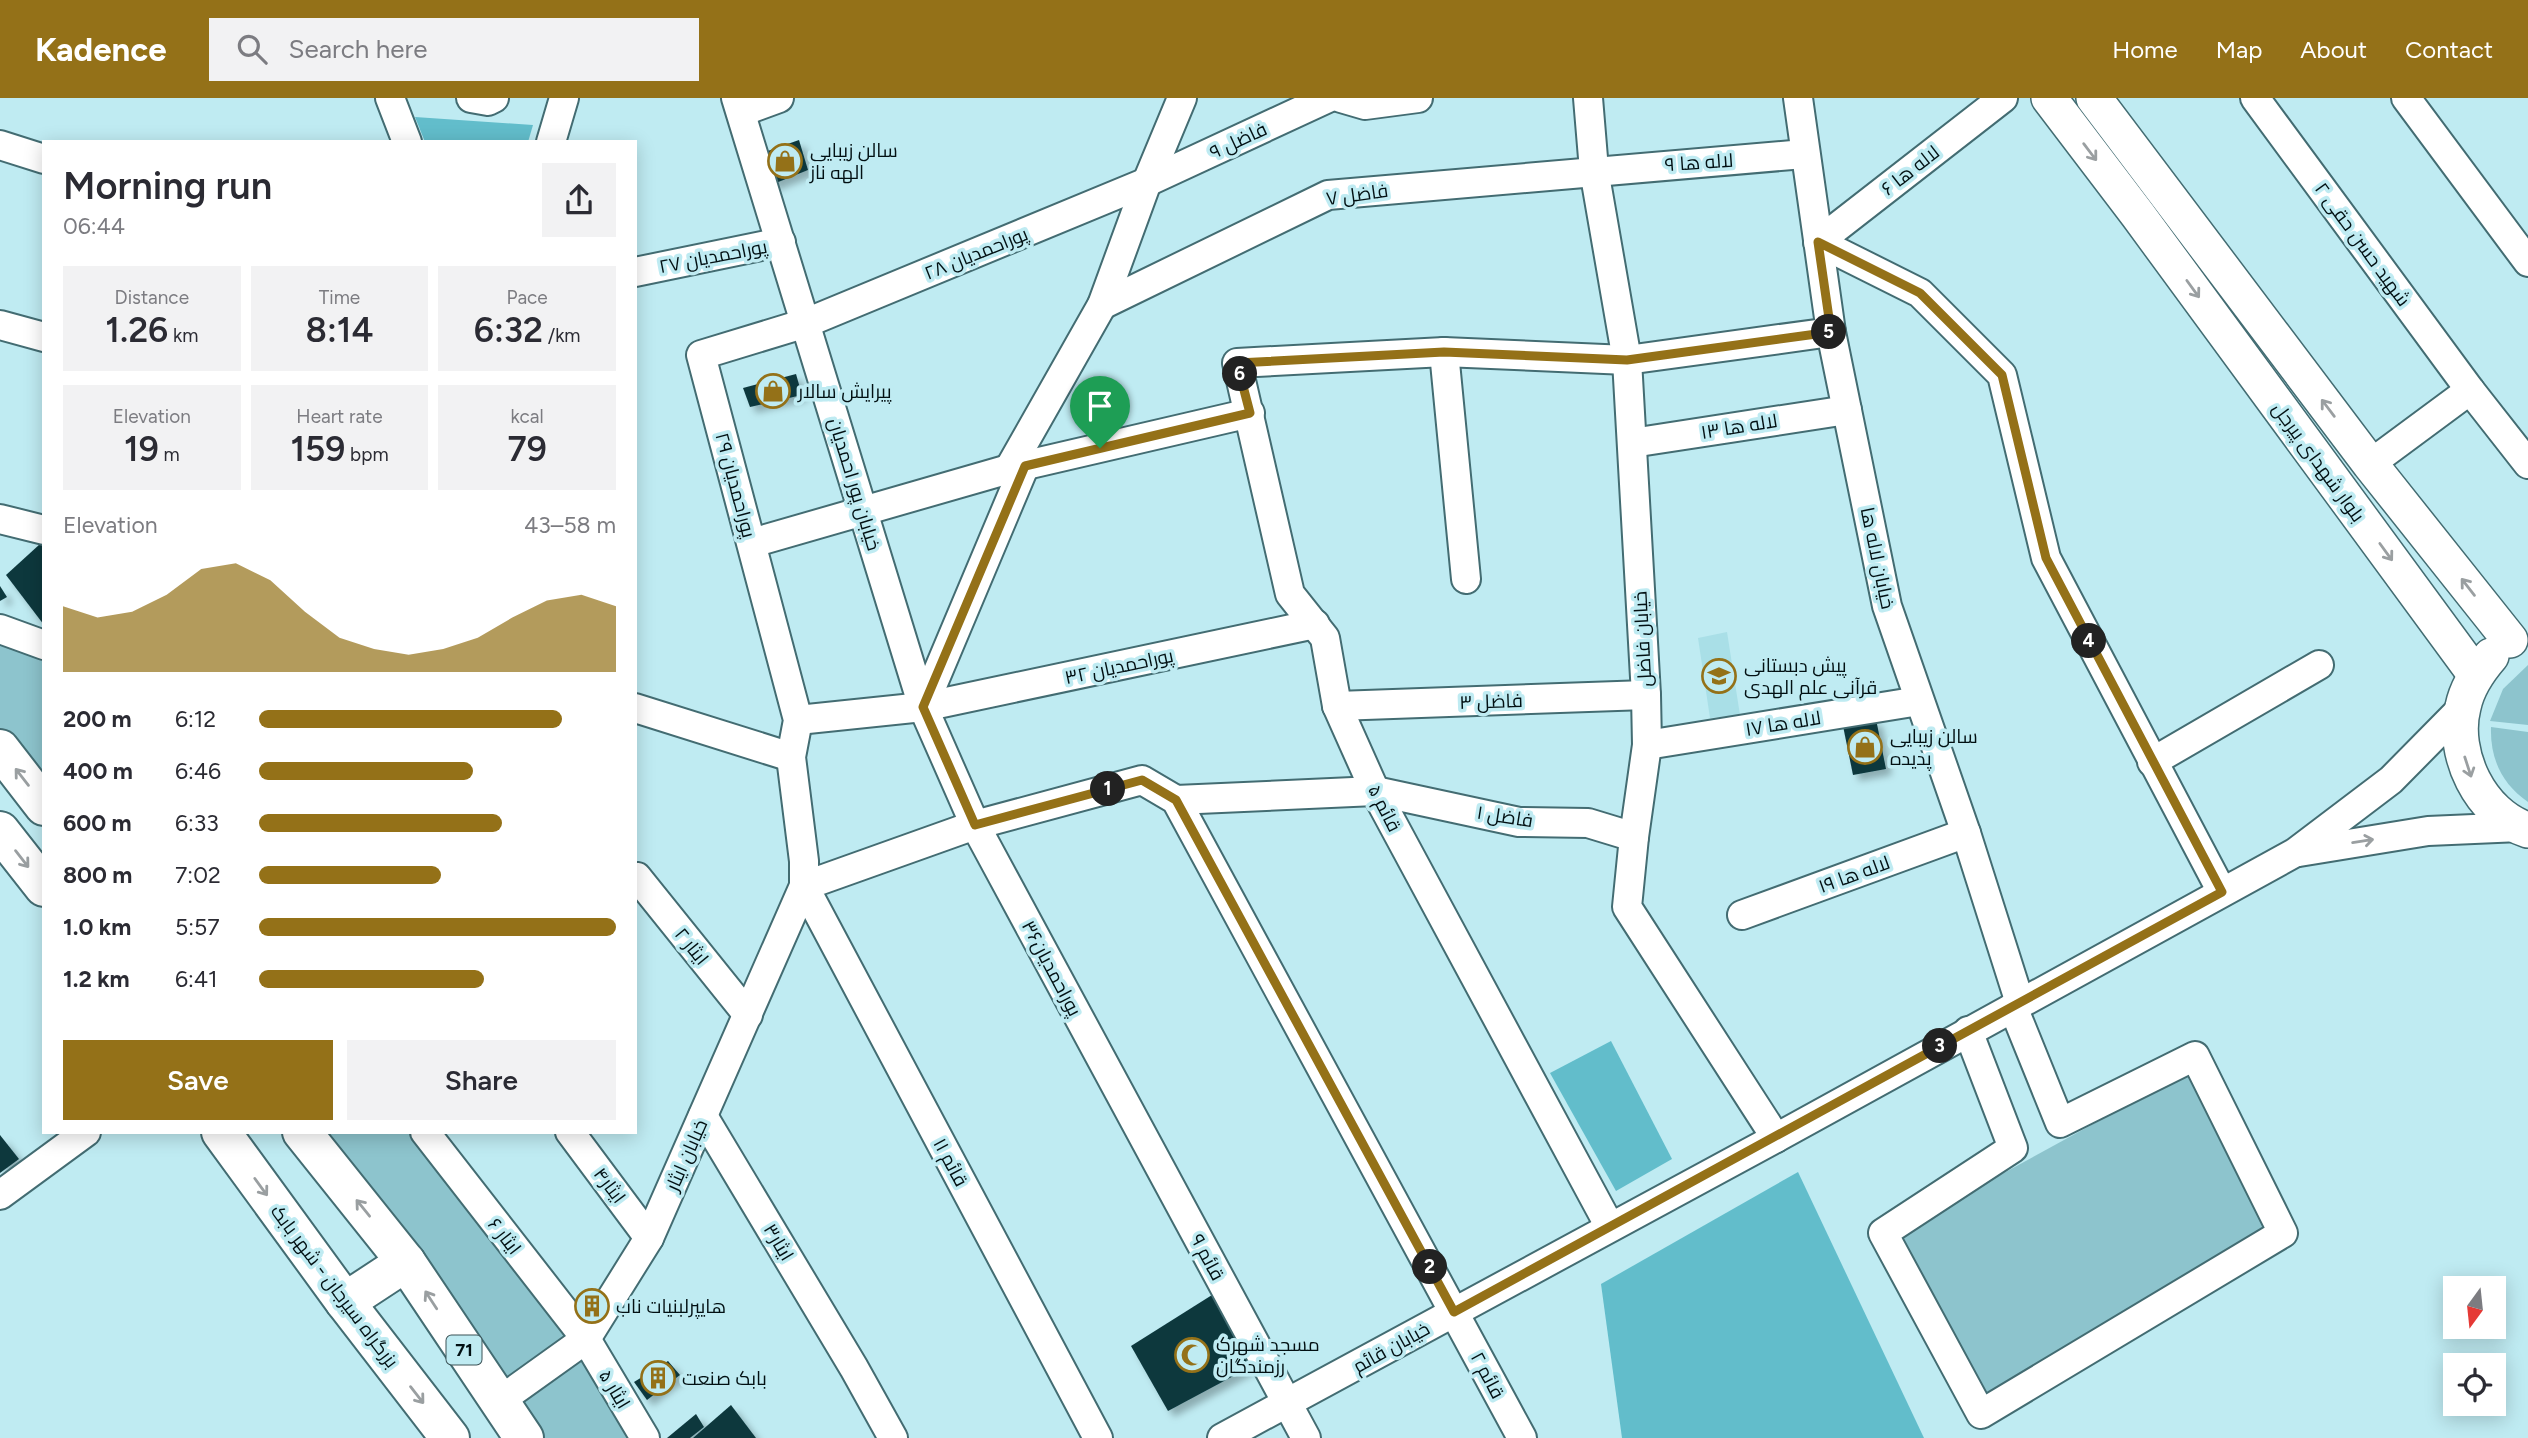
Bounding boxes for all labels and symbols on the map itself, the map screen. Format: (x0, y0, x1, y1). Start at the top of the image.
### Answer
street label: فاضل ۹ (1206, 117, 1271, 164)
place label: سالن زیبایی الهه ناز (809, 139, 898, 184)
street label: لاله ها ۶ (1877, 141, 1944, 200)
shop icon: سالن زیبایی الهه ناز (766, 142, 804, 180)
one-way arrow (2083, 143, 2098, 161)
street label: لاله ها ۹ (1664, 149, 1734, 176)
street label: شهید حسن حقی ۲ (2310, 178, 2415, 311)
street label: فاضل ۷ (1324, 179, 1390, 210)
street label: پوراحمدیان ۲۸ (921, 222, 1032, 286)
street label: پوراحمدیان ۲۷ (657, 235, 769, 279)
one-way arrow (2186, 279, 2200, 298)
pin: 5 (1812, 314, 1846, 350)
pin: 6 (1222, 356, 1258, 392)
shop icon: پیرایش سالار (754, 372, 792, 410)
pin (1070, 376, 1130, 448)
place label: پیرایش سالار (797, 380, 891, 404)
street label: بلوار شهدای پیرجل (2267, 398, 2370, 527)
one-way arrow (2320, 399, 2335, 417)
street label: لاله ها ۱۳ (1699, 409, 1779, 444)
street label: خیابان پور احمدیان (822, 415, 886, 554)
street label: پوراحمدیان ۲۹ (710, 430, 761, 540)
street label: خیابان لاله ها (1855, 505, 1900, 611)
one-way arrow (2378, 542, 2393, 561)
one-way arrow (2460, 578, 2476, 596)
street label: خیابان فاضل (1629, 591, 1656, 687)
pin: 4 (2072, 624, 2106, 658)
street label: پوراحمدیان ۳۲ (1063, 644, 1176, 690)
place label: پیش دبستانی قرآنی علم الهدی (1744, 654, 1877, 701)
school or university icon: پیش دبستانی قرآنی علم الهدی (1700, 657, 1738, 695)
street label: فاضل ۳ (1459, 689, 1523, 714)
street label: لاله ها ۱۷ (1744, 706, 1823, 741)
place label: سالن زیبایی پدیده (1890, 725, 1978, 771)
shop icon: سالن زیبایی پدیده (1846, 728, 1884, 766)
one-way arrow (2463, 755, 2475, 777)
one-way arrow (14, 769, 29, 787)
pin: 1 (1090, 772, 1126, 806)
street label: قائم ۵ (1361, 781, 1406, 837)
street label: فاضل ۱ (1475, 801, 1535, 832)
one-way arrow (2352, 834, 2374, 847)
one-way arrow (14, 849, 29, 867)
street label: لاله ها ۱۹ (1815, 851, 1893, 898)
street label: پوراحمدیان۳۶ (1016, 916, 1086, 1020)
street label: ایثار ۲ (670, 923, 713, 970)
pin: 3 (1923, 1028, 1958, 1063)
street label: خیابان ایثار (660, 1116, 712, 1196)
street label: قائم ۱۱ (927, 1134, 973, 1191)
street label: ایثار۴ (589, 1163, 631, 1208)
one-way arrow (254, 1178, 269, 1196)
street label: بزرگراه سیرجان - شهر بابک (266, 1200, 403, 1372)
one-way arrow (355, 1200, 371, 1218)
street label: ایثار ۶ (483, 1213, 526, 1259)
street label: ایثار۳ (759, 1220, 799, 1265)
street label: قائم ۹ (1184, 1230, 1229, 1285)
pin: 2 (1412, 1250, 1448, 1284)
north arrow (2443, 1276, 2506, 1339)
building icon: هایپرلبنیات ناب (573, 1287, 611, 1325)
one-way arrow (424, 1291, 438, 1310)
place label: هایپرلبنیات ناب (616, 1295, 726, 1319)
street label: خیابان قائم (1349, 1317, 1435, 1380)
place label: مسجد شهرک رزمندگان (1216, 1333, 1320, 1378)
road number: 71 (447, 1336, 482, 1364)
mosque icon: مسجد شهرک رزمندگان (1173, 1336, 1211, 1374)
street label: قائم ۲ (1464, 1348, 1509, 1403)
building icon: بابک صنعت (639, 1359, 677, 1397)
street label: ایثار ۵ (594, 1366, 635, 1413)
place label: بابک صنعت (682, 1367, 767, 1390)
one-way arrow (409, 1385, 424, 1404)

